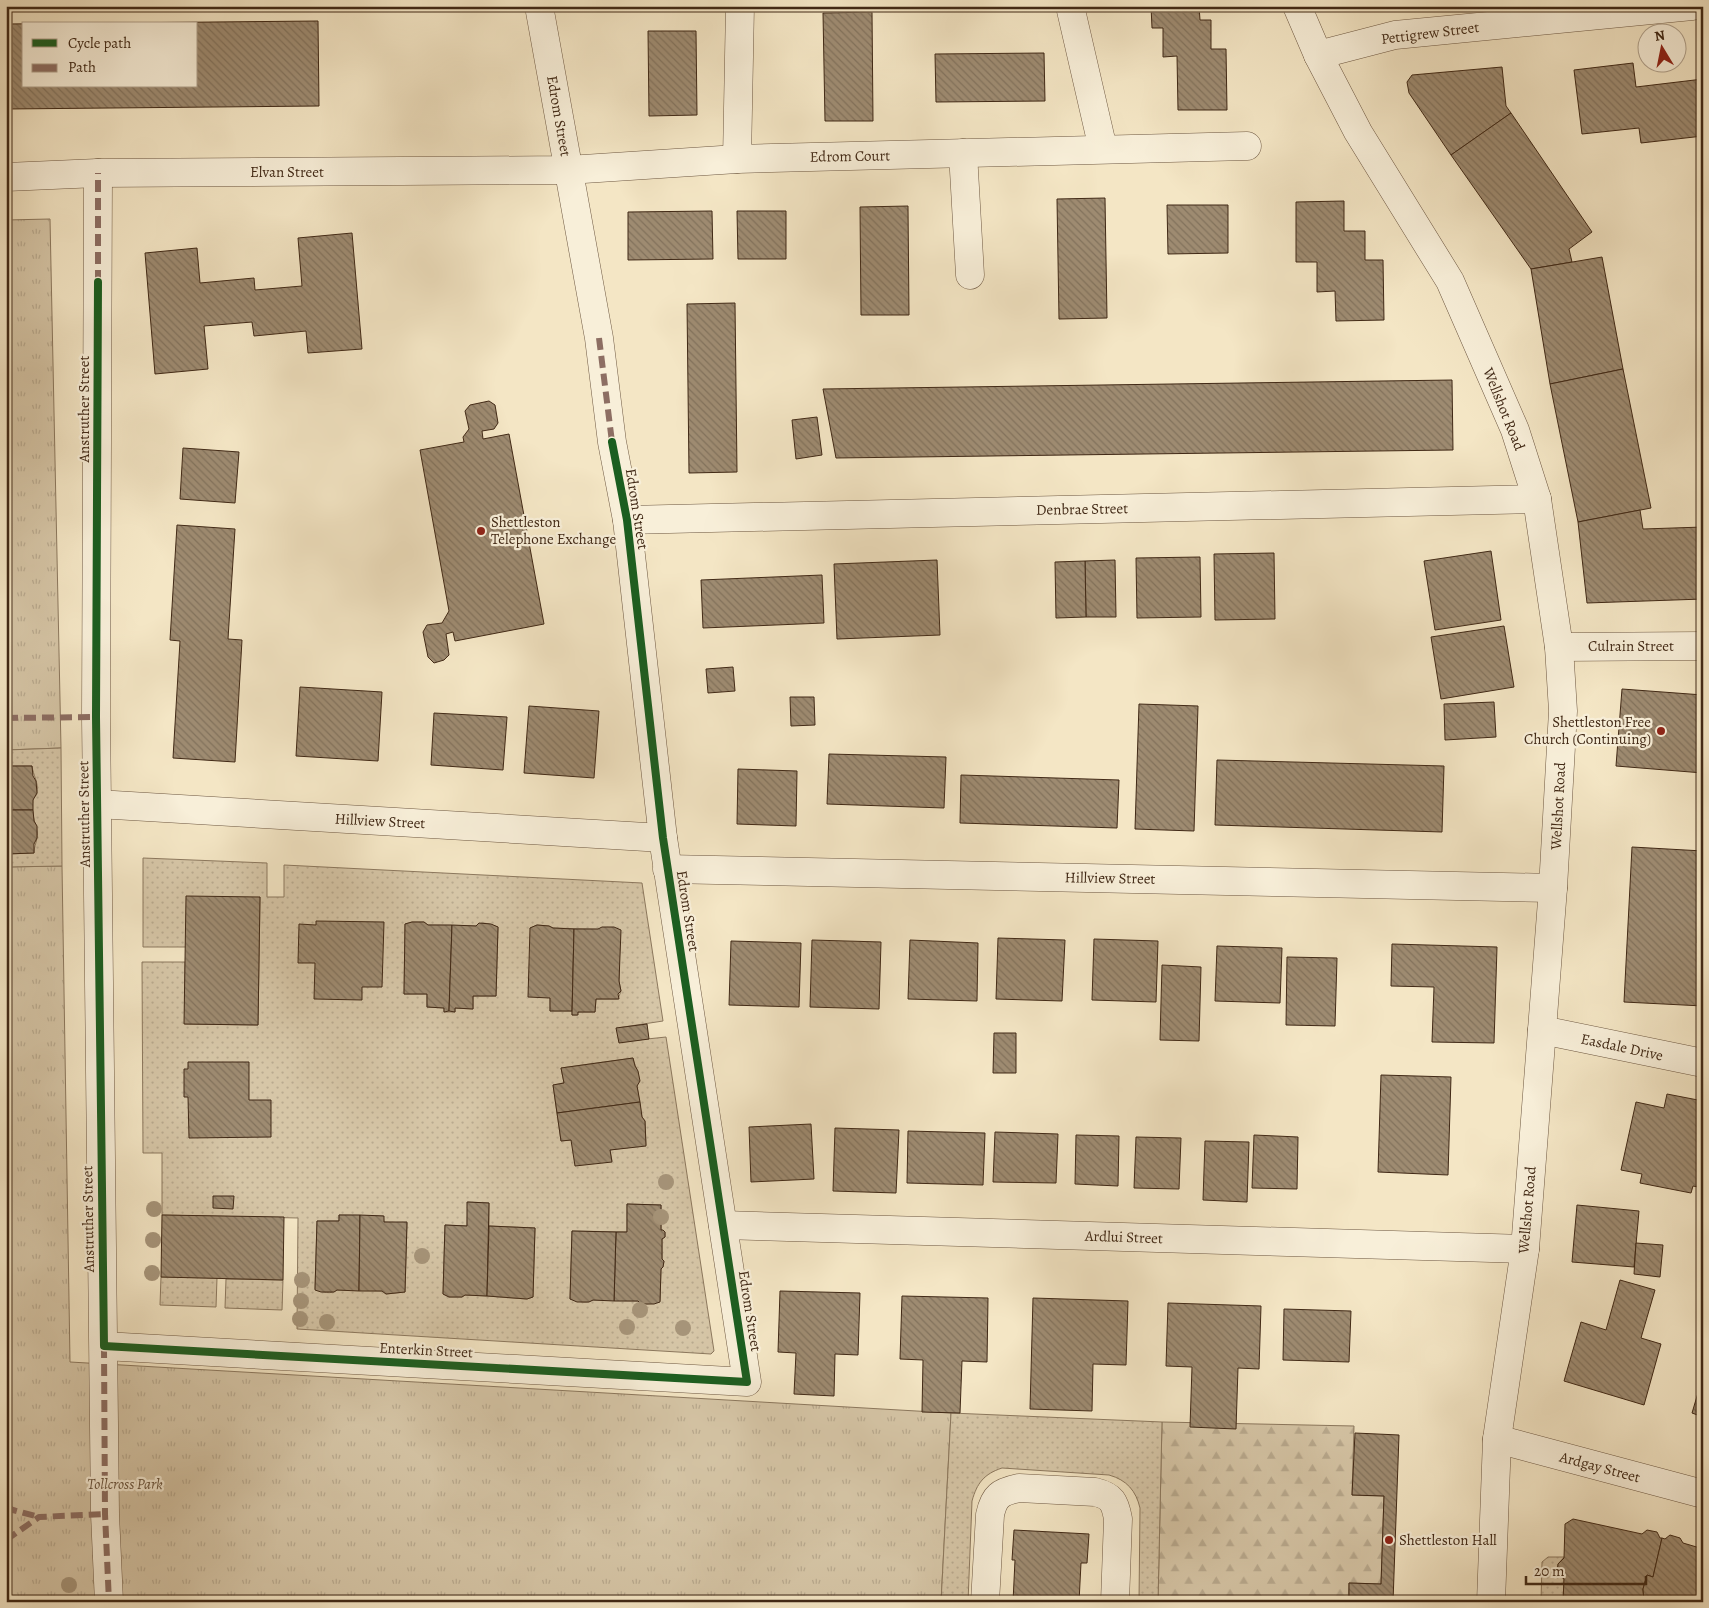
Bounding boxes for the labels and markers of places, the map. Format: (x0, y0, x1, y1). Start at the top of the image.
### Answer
place label: Shettleston Telephone Exchange (491, 512, 616, 549)
marker: Shettleston Telephone Exchange (475, 525, 487, 537)
place label: Shettleston Free Church (Continuing) (1524, 712, 1651, 749)
marker: Shettleston Free Church (Continuing) (1655, 725, 1667, 737)
place label: Shettleston Hall (1399, 1530, 1497, 1550)
marker: Shettleston Hall (1383, 1534, 1395, 1546)

